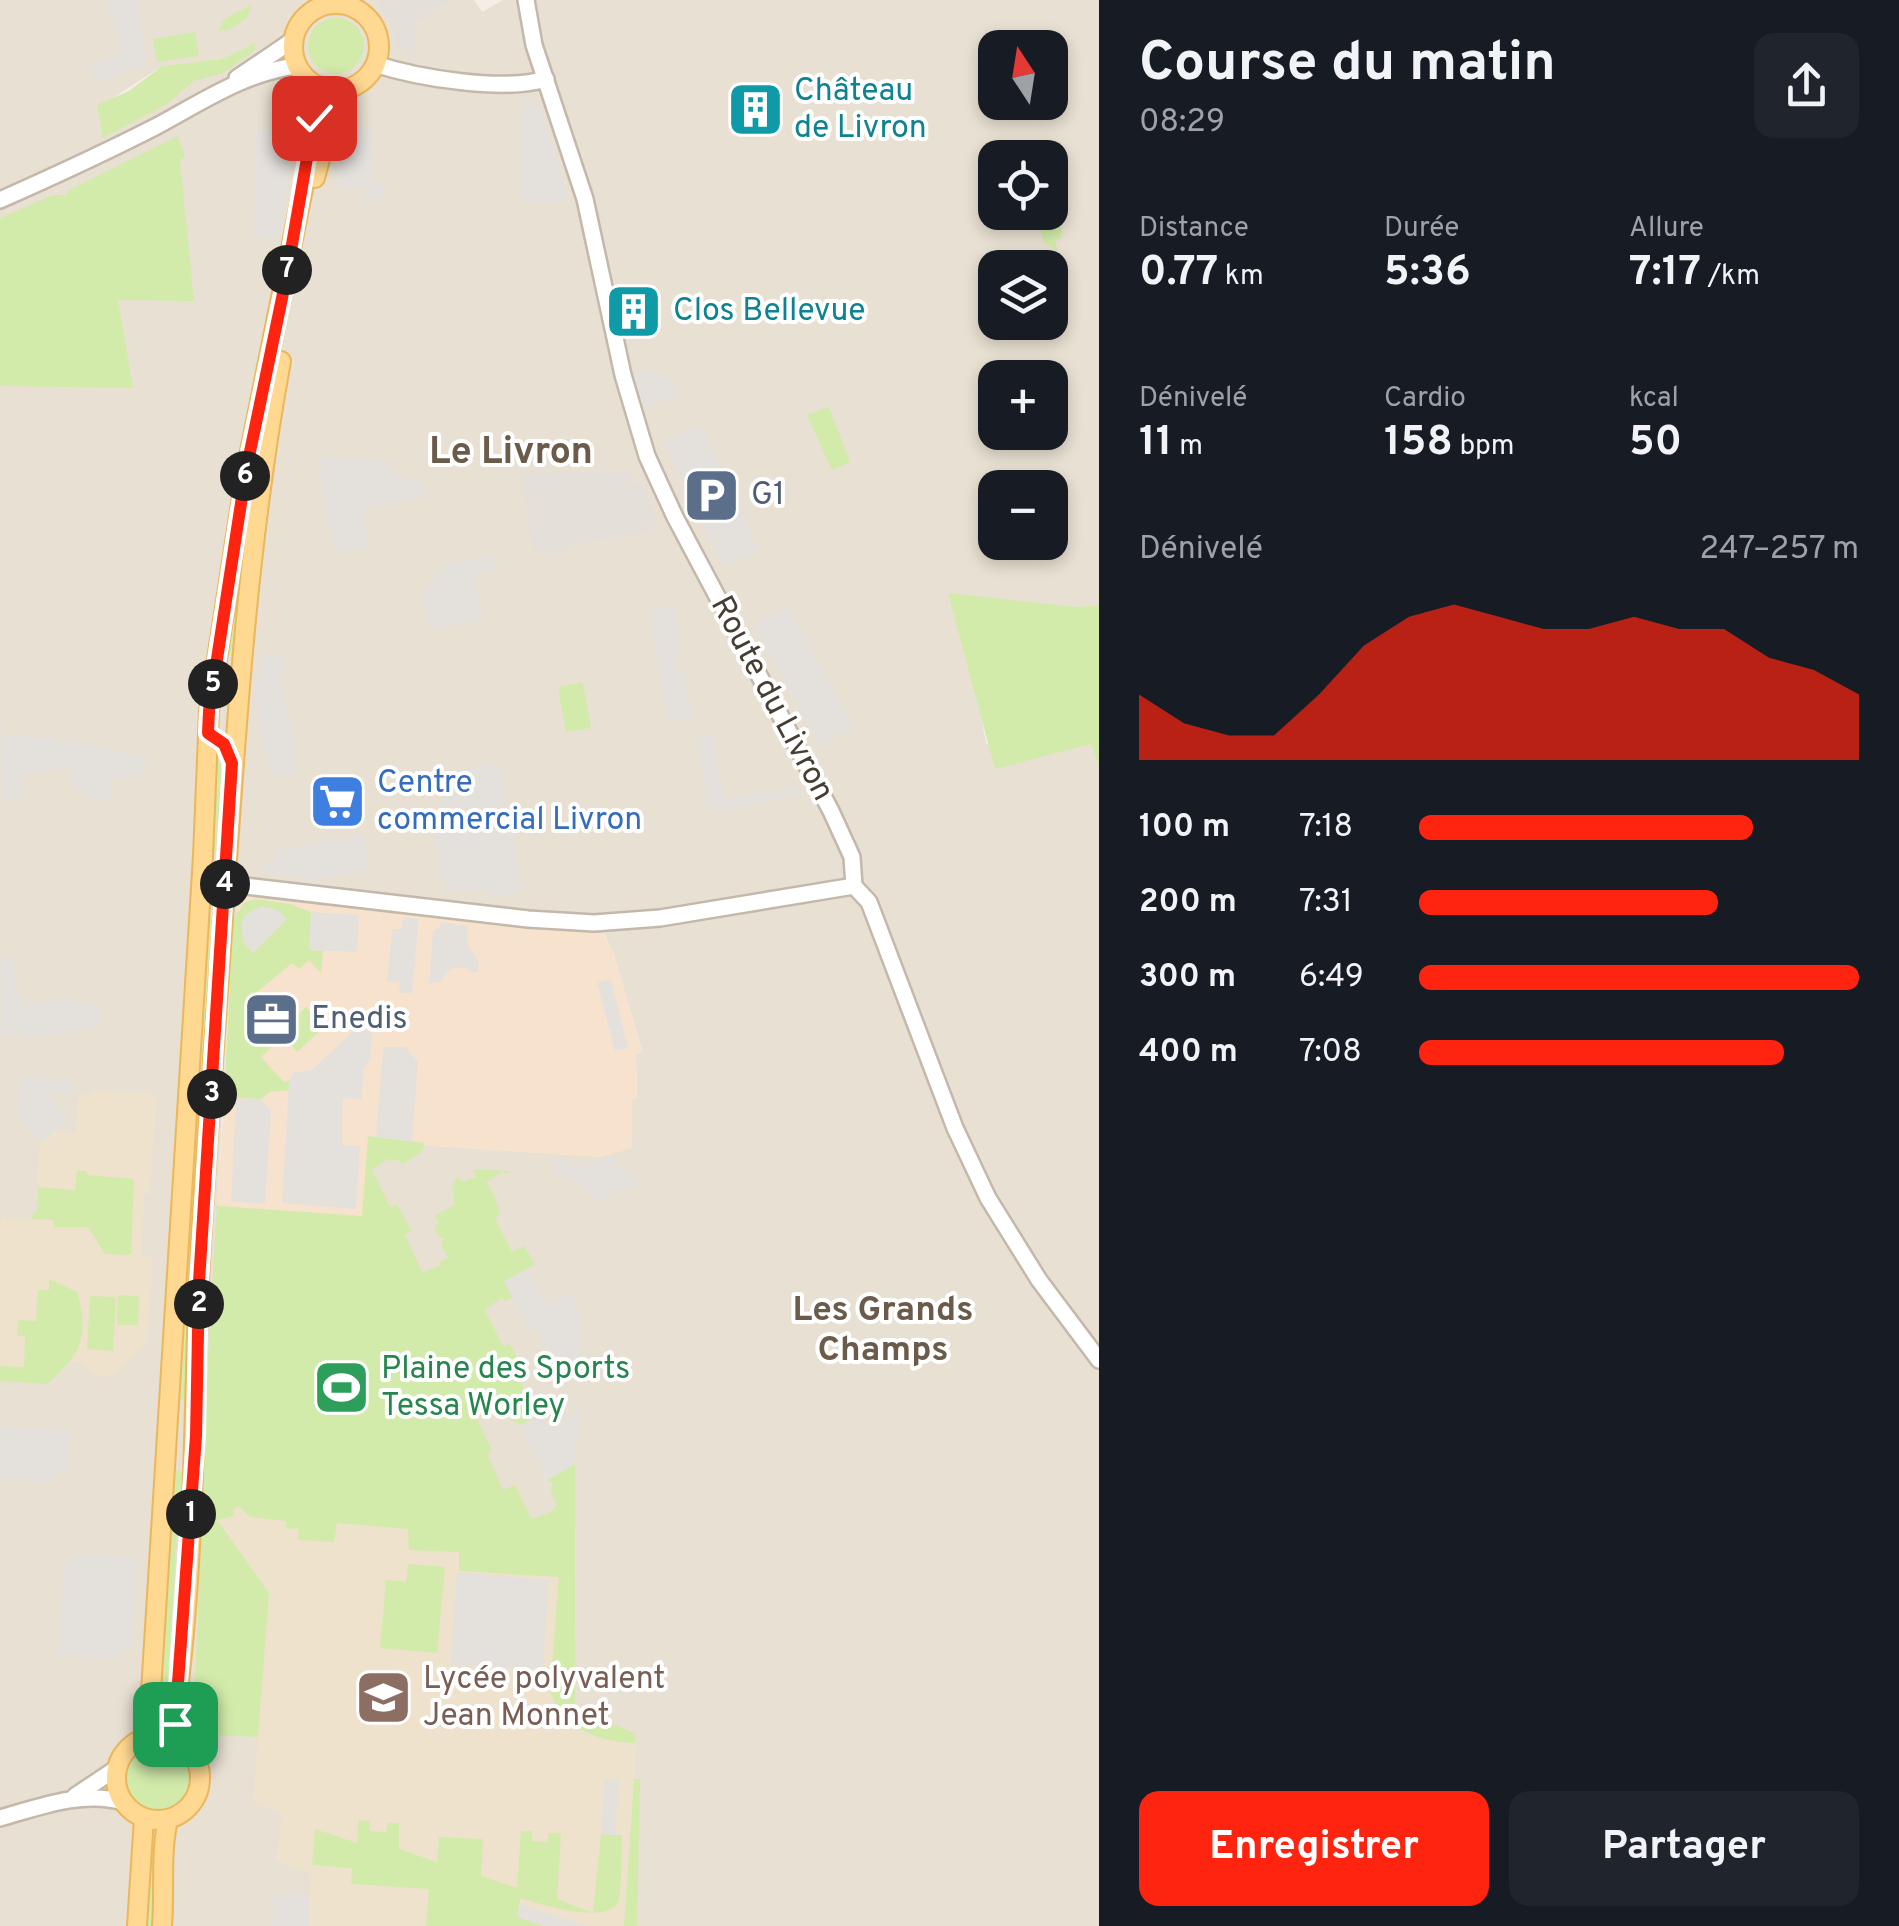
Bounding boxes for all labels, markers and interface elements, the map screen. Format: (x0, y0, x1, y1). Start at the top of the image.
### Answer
north arrow (978, 30, 1068, 120)
map controls (978, 30, 1068, 560)
text: Course du matin (1139, 30, 1556, 100)
button: share (1754, 33, 1859, 138)
place label: Château de Livron (794, 72, 927, 149)
pin (272, 76, 357, 161)
building icon: Château de Livron (725, 80, 785, 140)
icon: check (287, 91, 342, 146)
text: 08:29 (1139, 103, 1225, 143)
button: locate (978, 140, 1068, 230)
text: Distance (1139, 211, 1249, 247)
text: Durée (1384, 211, 1459, 247)
text: Allure (1629, 211, 1704, 247)
pin: 7 (262, 245, 312, 295)
text: 0.77 (1139, 247, 1218, 300)
text: 5:36 (1384, 247, 1471, 300)
text: 7:17 (1629, 247, 1701, 300)
button: layers (978, 250, 1068, 340)
text: 7 (279, 252, 295, 288)
text: km (1218, 259, 1264, 295)
text: /km (1701, 259, 1760, 295)
building icon: Clos Bellevue (604, 282, 664, 342)
place label: Clos Bellevue (673, 292, 865, 332)
button: + (978, 360, 1068, 450)
text: Dénivelé (1139, 381, 1247, 417)
text: Cardio (1384, 381, 1466, 417)
text: kcal (1629, 381, 1679, 417)
text: 11 (1139, 417, 1173, 470)
text: 158 (1384, 417, 1453, 470)
text: 50 (1629, 417, 1682, 470)
district label: Le Livron (429, 429, 593, 478)
text: m (1173, 429, 1203, 465)
text: bpm (1453, 429, 1514, 465)
pin: 6 (220, 451, 270, 501)
text: 6 (236, 458, 254, 494)
parking icon: G1 (682, 466, 742, 526)
button: − (978, 470, 1068, 560)
place label: G1 (751, 476, 785, 516)
text: Dénivelé (1139, 530, 1263, 570)
text: 247–257 m (1700, 530, 1859, 570)
street label: Route du Livron (700, 590, 842, 808)
pin: 5 (188, 659, 238, 709)
text: 5 (204, 666, 222, 702)
place label: Centre commercial Livron (377, 764, 642, 841)
supermarket icon: Centre commercial Livron (308, 772, 368, 832)
text: 100 m (1139, 808, 1230, 848)
text: 7:18 (1299, 808, 1353, 848)
pin: 4 (200, 859, 250, 909)
text: 4 (216, 866, 234, 902)
text: 200 m (1139, 883, 1237, 923)
text: 7:31 (1299, 883, 1353, 923)
text: 300 m (1139, 958, 1236, 998)
text: 6:49 (1299, 958, 1364, 998)
office icon: Enedis (242, 990, 302, 1050)
place label: Enedis (311, 1000, 407, 1040)
text: 400 m (1139, 1033, 1238, 1073)
text: 7:08 (1299, 1033, 1362, 1073)
pin: 3 (187, 1069, 237, 1119)
text: 3 (204, 1076, 220, 1112)
pin: 2 (174, 1279, 224, 1329)
text: 2 (190, 1286, 208, 1322)
district label: Les Grands Champs (792, 1289, 974, 1373)
place label: Plaine des Sports Tessa Worley (381, 1350, 630, 1427)
sports icon: Plaine des Sports Tessa Worley (312, 1358, 372, 1418)
pin: 1 (166, 1489, 216, 1539)
text: 1 (185, 1496, 197, 1532)
place label: Lycée polyvalent Jean Monnet (423, 1660, 665, 1737)
school or university icon: Lycée polyvalent Jean Monnet (354, 1668, 414, 1728)
pin (133, 1682, 218, 1767)
icon: arrive (148, 1697, 203, 1752)
button: Enregistrer (1139, 1791, 1489, 1906)
button: Partager (1509, 1791, 1859, 1906)

